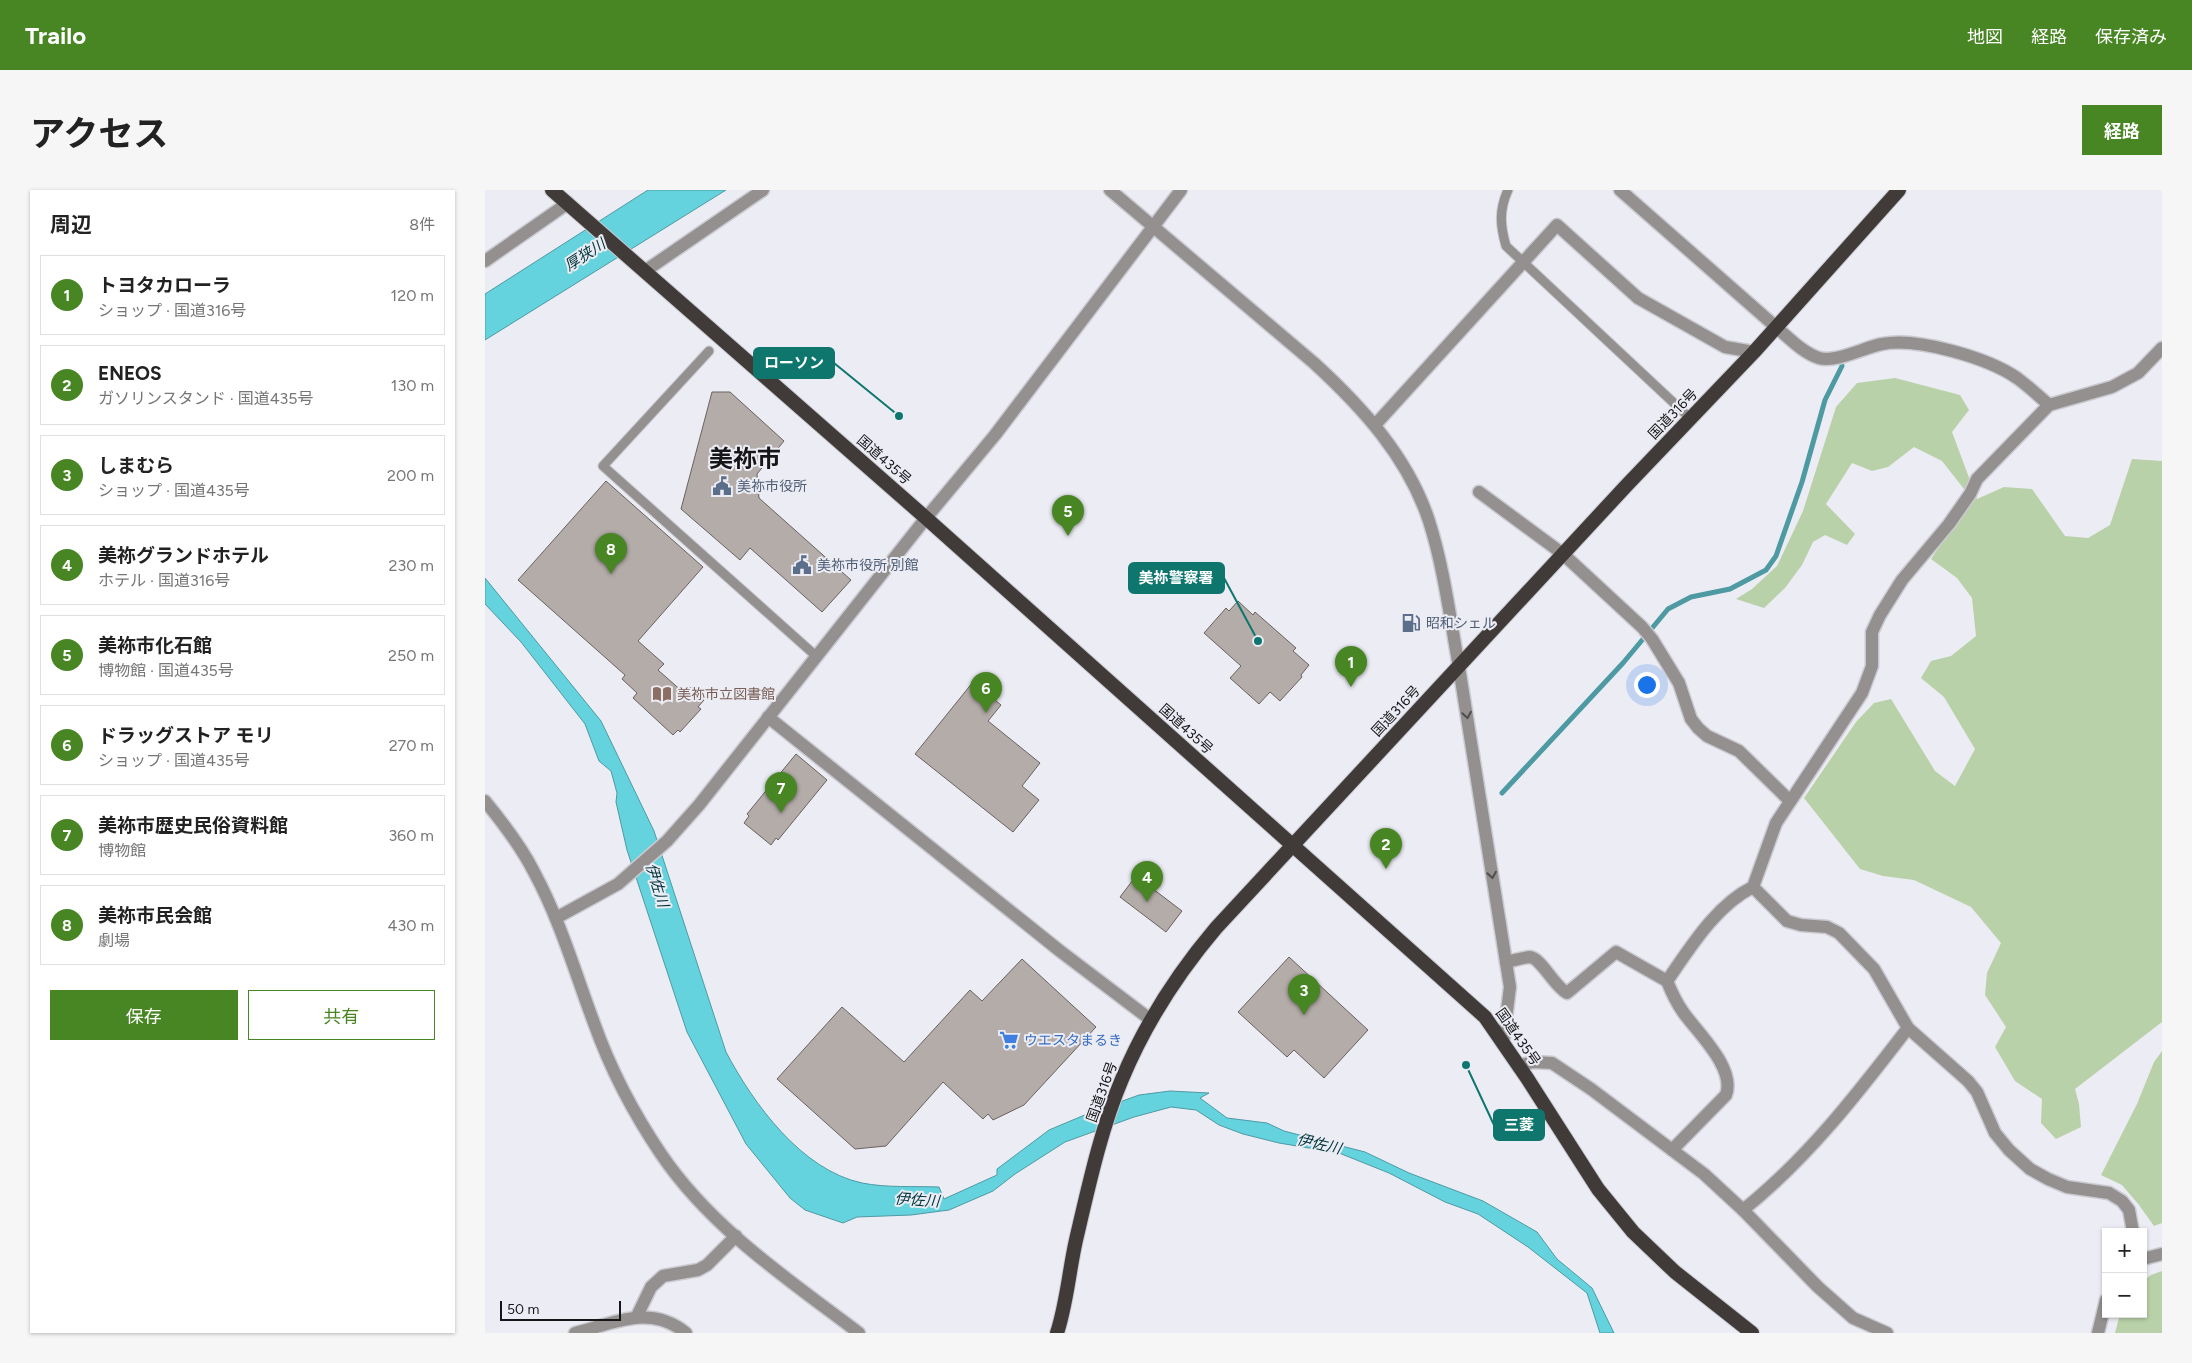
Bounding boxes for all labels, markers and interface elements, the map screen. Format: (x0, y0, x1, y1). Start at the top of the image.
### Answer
text: Trailo (25, 21, 86, 50)
text: 地図 (1967, 26, 2003, 48)
text: 経路 (2031, 26, 2067, 48)
text: 保存済み (2095, 26, 2167, 48)
button: 経路 (2082, 105, 2162, 155)
text: アクセス (30, 113, 168, 155)
text: 周辺 (50, 212, 92, 237)
text: 8件 (409, 215, 435, 234)
water label: 厚狭川 (561, 234, 610, 275)
text: トヨタカローラ (98, 274, 231, 297)
text: 1 (64, 286, 70, 305)
text: 120 m (391, 286, 434, 305)
text: ショップ · 国道316号 (98, 301, 246, 320)
callout: ローソン (754, 348, 834, 378)
text: ローソン (764, 354, 824, 372)
text: ENEOS (98, 362, 162, 385)
text: 2 (62, 376, 72, 395)
text: 130 m (391, 376, 434, 395)
street label: 国道316号 (1645, 385, 1701, 443)
text: ガソリンスタンド · 国道435号 (98, 389, 314, 408)
street label: 国道435号 (853, 432, 915, 488)
district label: 美祢市 (709, 444, 781, 473)
text: しまむら (98, 454, 174, 477)
text: 3 (63, 466, 71, 485)
text: 200 m (387, 466, 434, 485)
public building icon: 美祢市役所 (711, 475, 733, 497)
place label: 美祢市役所 (737, 478, 807, 495)
text: ショップ · 国道435号 (98, 481, 250, 500)
pin: 5 (1052, 495, 1084, 536)
pin: 8 (595, 533, 627, 574)
text: 美祢グランドホテル (98, 544, 269, 567)
public building icon: 美祢市役所 別館 (791, 554, 813, 576)
text: 4 (62, 556, 72, 575)
text: 230 m (389, 556, 434, 575)
place label: 美祢市役所 別館 (817, 557, 918, 574)
callout: 美祢警察署 (1129, 563, 1224, 593)
text: 美祢警察署 (1138, 569, 1214, 587)
text: ホテル · 国道316号 (98, 571, 230, 590)
fuel station icon: 昭和シェル (1400, 612, 1422, 634)
place label: 昭和シェル (1426, 615, 1496, 632)
text: 美袮市化石館 (98, 634, 212, 657)
text: 5 (62, 646, 72, 665)
text: 250 m (388, 646, 434, 665)
pin: 1 (1335, 646, 1367, 687)
text: 博物館 · 国道435号 (98, 661, 234, 680)
pin: 6 (970, 672, 1002, 713)
your location (1634, 672, 1660, 698)
street label: 国道316号 (1368, 682, 1424, 740)
library icon: 美祢市立図書館 (651, 683, 673, 705)
place label: 美祢市立図書館 (677, 686, 775, 703)
street label: 国道435号 (1156, 700, 1216, 758)
one-way arrow (1461, 710, 1471, 719)
text: ドラッグストア モリ (98, 724, 274, 747)
text: 6 (62, 736, 72, 755)
text: 270 m (389, 736, 434, 755)
text: ショップ · 国道435号 (98, 751, 250, 770)
pin: 7 (765, 772, 797, 813)
text: 美袮市歴史民俗資料館 (98, 814, 288, 837)
text: 7 (63, 826, 71, 845)
text: 360 m (388, 826, 434, 845)
pin: 2 (1370, 828, 1402, 869)
text: 博物館 (98, 841, 146, 860)
water label: 伊佐川 (642, 861, 673, 911)
pin: 4 (1131, 861, 1163, 902)
one-way arrow (1487, 871, 1497, 880)
text: 美祢市民会館 (98, 904, 212, 927)
text: 8 (62, 916, 72, 935)
text: 430 m (388, 916, 434, 935)
text: 劇場 (98, 931, 130, 950)
pin: 3 (1288, 974, 1320, 1015)
button: 保存 (50, 990, 238, 1040)
button: 共有 (248, 990, 435, 1040)
street label: 国道435号 (1492, 1005, 1544, 1069)
supermarket icon: ウエスタまるき (998, 1029, 1020, 1051)
place label: ウエスタまるき (1024, 1032, 1122, 1049)
street label: 国道316号 (1083, 1059, 1121, 1125)
callout: 三菱 (1494, 1110, 1544, 1140)
text: 三菱 (1504, 1116, 1534, 1134)
water label: 伊佐川 (1295, 1130, 1345, 1158)
water label: 伊佐川 (894, 1189, 942, 1211)
map controls (2102, 1228, 2147, 1318)
button: + (2102, 1228, 2147, 1273)
button: − (2102, 1273, 2147, 1318)
scale bar (500, 1298, 621, 1321)
text: 50 m (507, 1301, 539, 1318)

